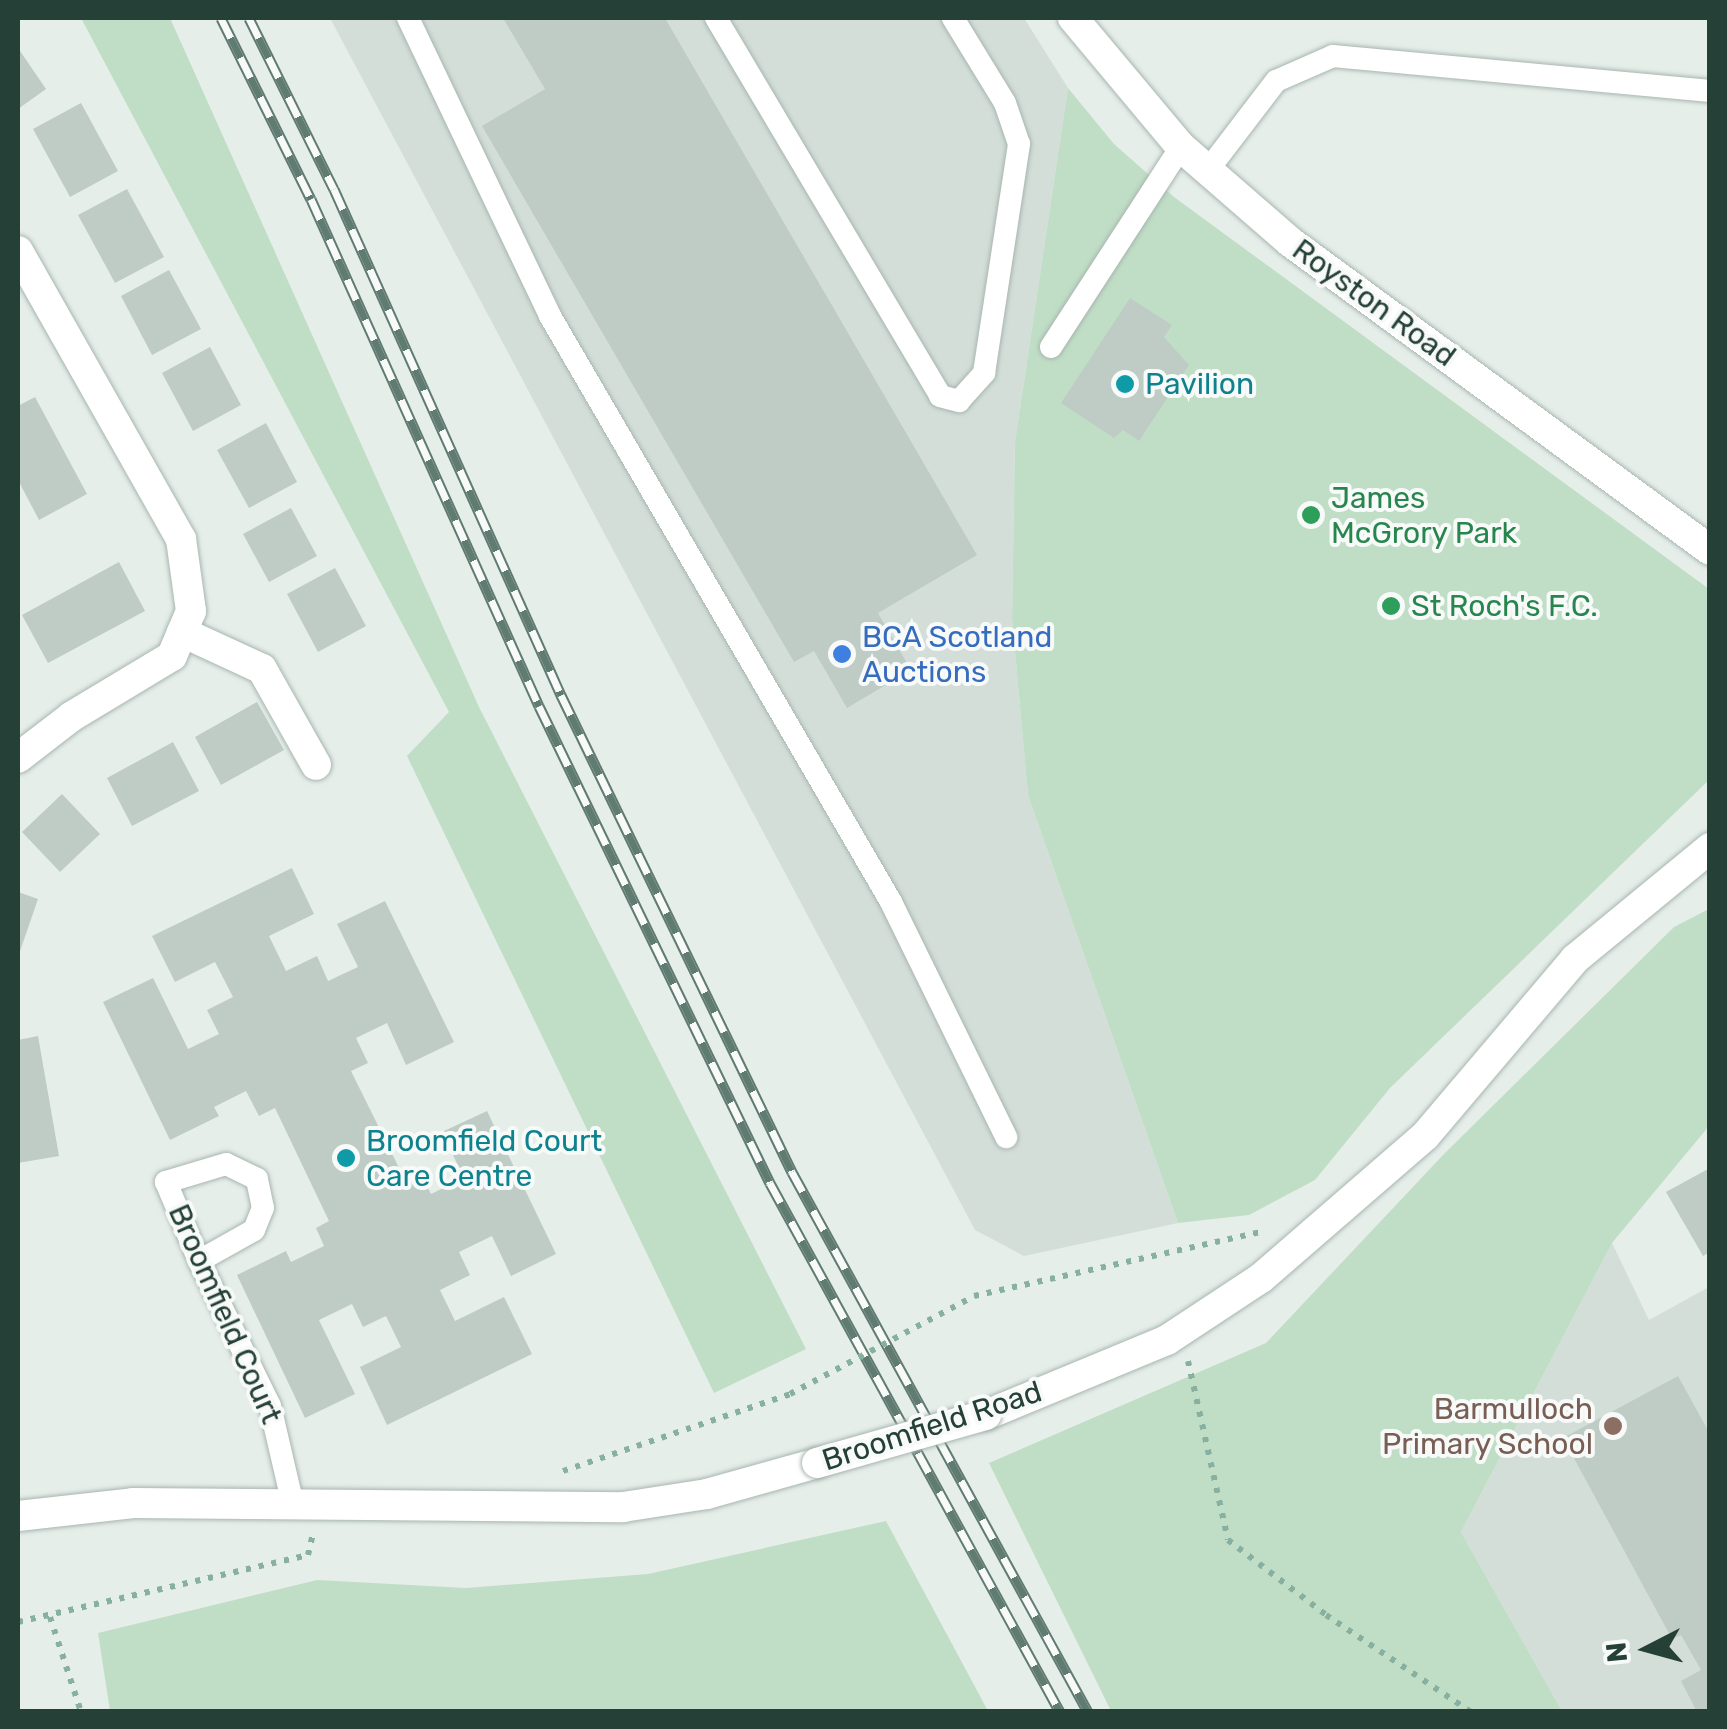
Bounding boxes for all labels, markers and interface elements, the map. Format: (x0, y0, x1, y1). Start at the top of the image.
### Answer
street label: Royston Road (1285, 232, 1463, 374)
place label: Pavilion (1145, 366, 1254, 402)
marker: Pavilion (1114, 373, 1136, 395)
place label: James McGrory Park (1331, 480, 1518, 550)
marker: James McGrory Park (1300, 504, 1322, 526)
place label: St Roch's F.C. (1411, 588, 1598, 624)
marker: St Roch's F.C. (1380, 595, 1402, 617)
place label: BCA Scotland Auctions (862, 619, 1053, 690)
marker: BCA Scotland Auctions (831, 643, 853, 665)
place label: Broomfield Court Care Centre (366, 1123, 602, 1194)
marker: Broomfield Court Care Centre (335, 1147, 357, 1169)
street label: Broomfield Court (161, 1199, 289, 1429)
street label: Broomfield Road (818, 1374, 1046, 1478)
place label: Barmulloch Primary School (1381, 1391, 1593, 1462)
marker: Barmulloch Primary School (1602, 1415, 1624, 1437)
north arrow (1597, 1599, 1697, 1699)
text: N (1599, 1640, 1634, 1664)

